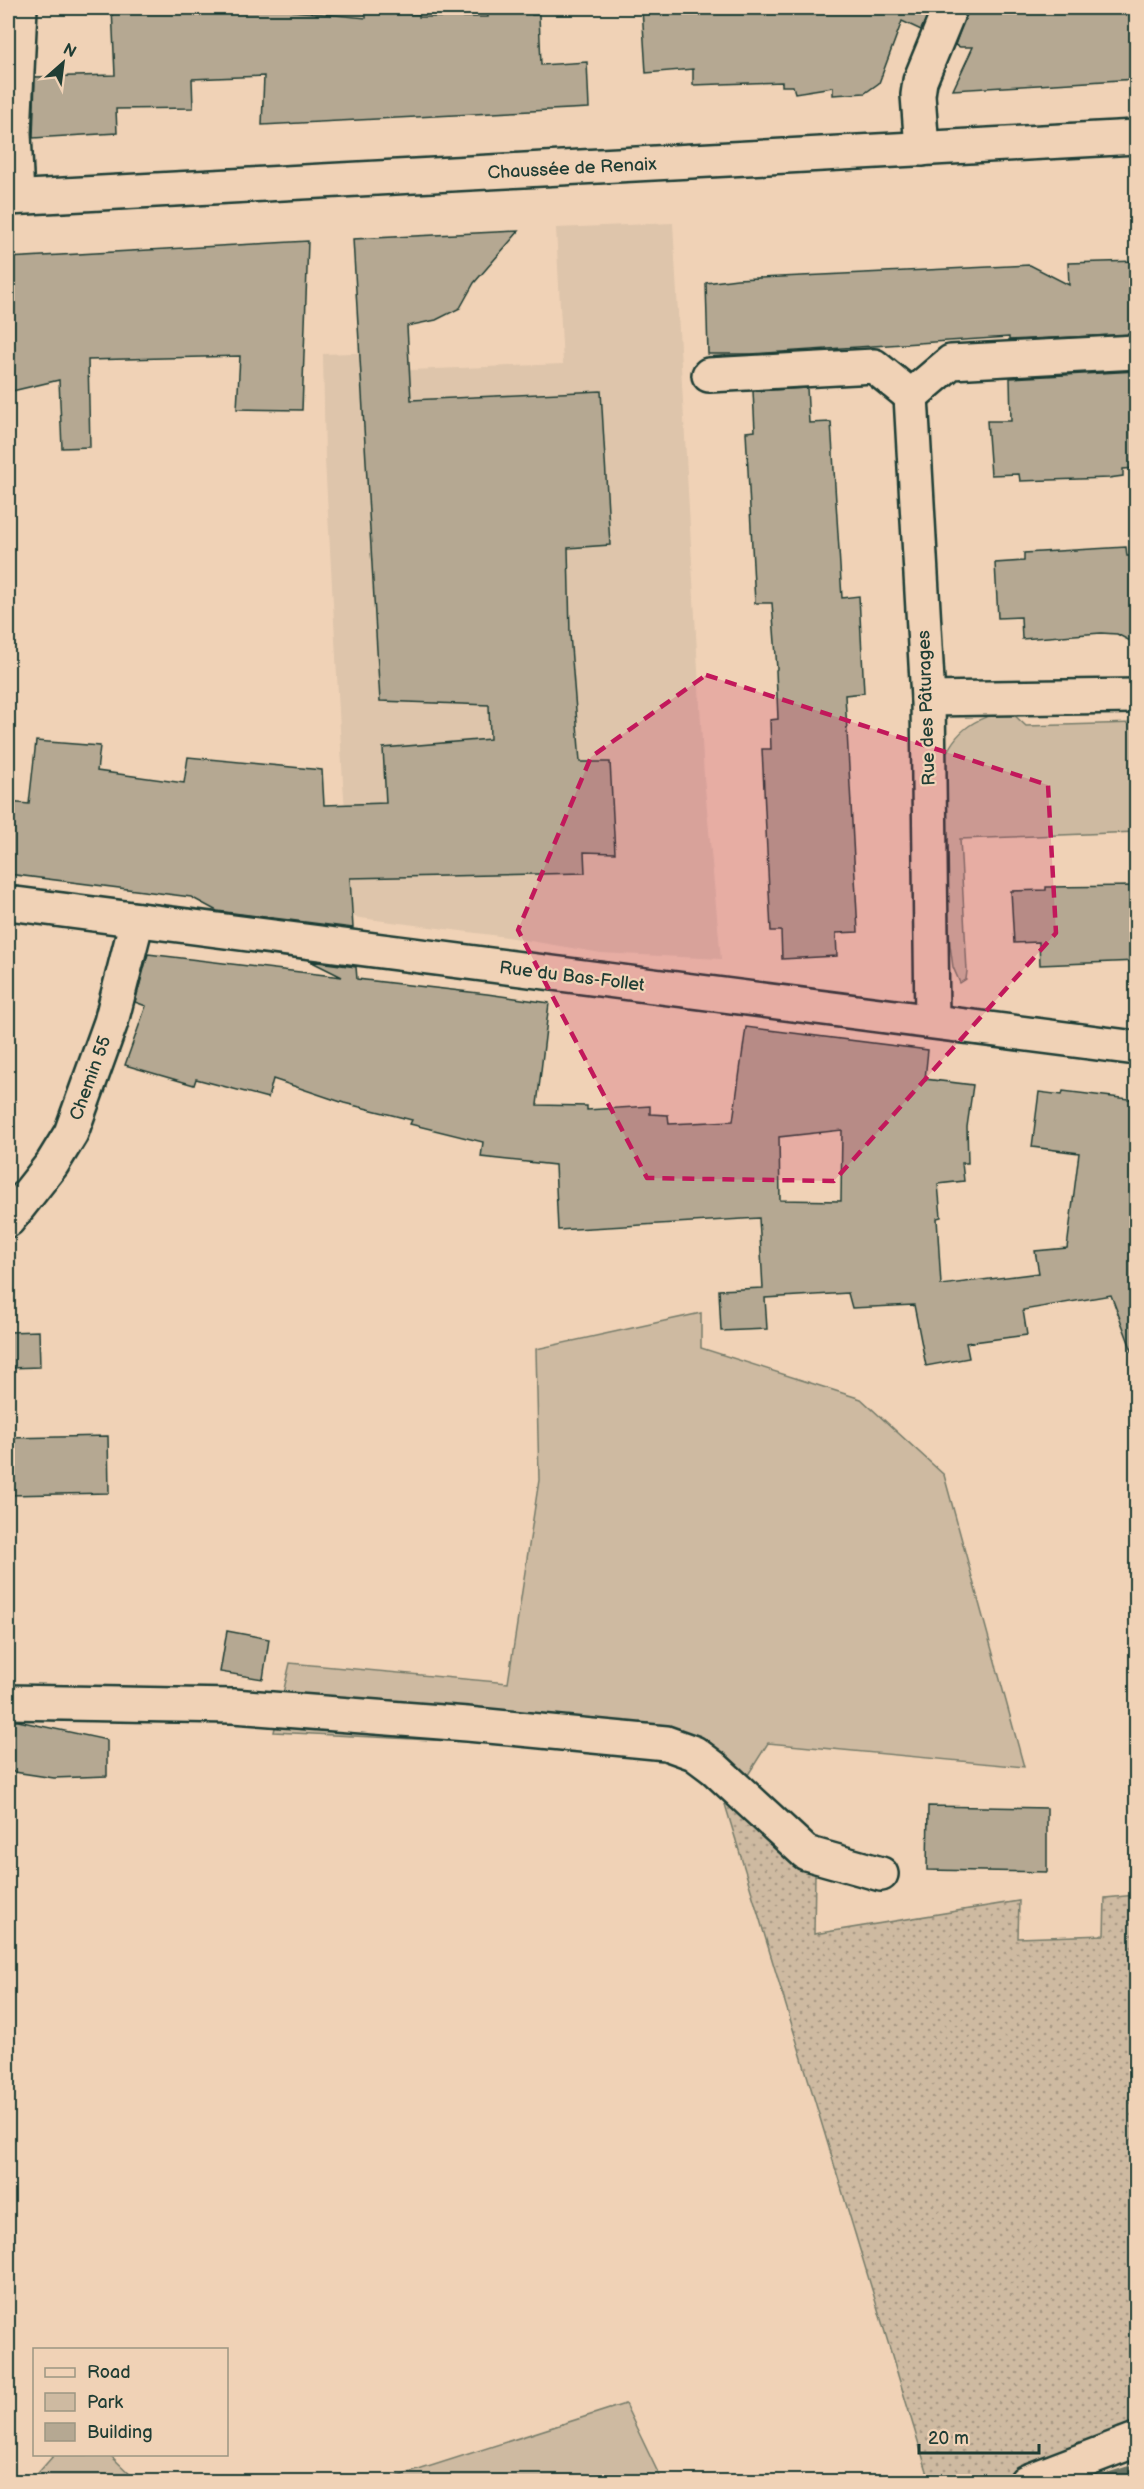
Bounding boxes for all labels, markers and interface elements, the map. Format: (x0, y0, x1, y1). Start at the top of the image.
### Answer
north arrow (33, 33, 93, 93)
text: N (60, 40, 79, 62)
street label: Chaussée de Renaix (487, 154, 658, 183)
street label: Rue des Pâturages (913, 630, 940, 786)
street label: Rue du Bas-Follet (498, 957, 646, 996)
street label: Chemin 55 (66, 1033, 115, 1123)
legend (33, 2348, 228, 2456)
text: Road (87, 2362, 131, 2383)
text: Park (87, 2392, 123, 2413)
scale bar (919, 2417, 1039, 2455)
text: Building (87, 2422, 153, 2443)
text: 20 m (928, 2428, 969, 2449)

